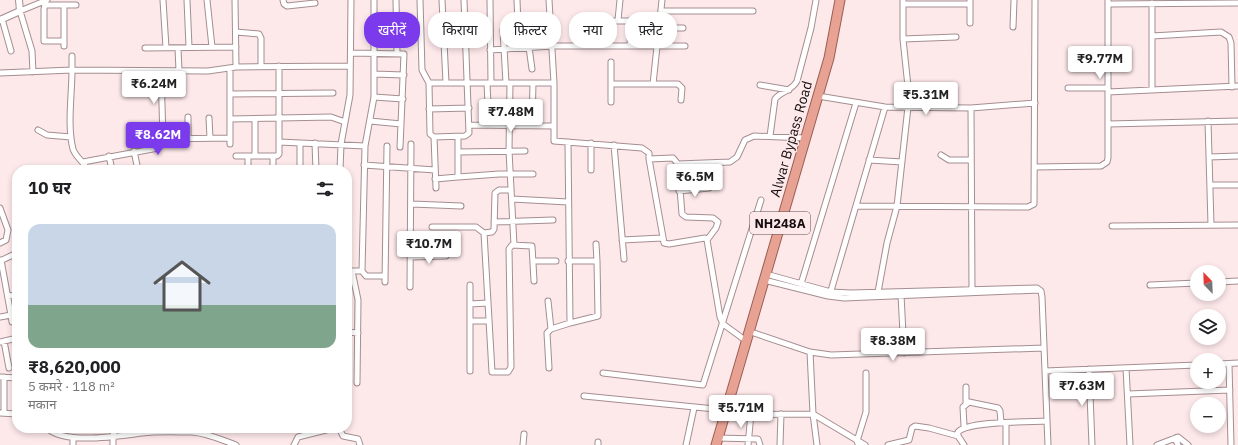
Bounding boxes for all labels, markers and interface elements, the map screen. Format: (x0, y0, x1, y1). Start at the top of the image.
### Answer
chip: खरीदें (364, 12, 420, 48)
chip: किराया (428, 12, 492, 48)
chip: फ़िल्टर (500, 12, 561, 48)
chip: नया (569, 12, 617, 48)
chip: फ़्लैट (625, 12, 677, 48)
pin: ₹9.77M (1067, 46, 1133, 80)
text: ₹9.77M (1077, 50, 1123, 67)
pin: ₹6.24M (121, 71, 187, 105)
text: ₹6.24M (131, 75, 177, 92)
street label: Alwar Bypass Road (766, 79, 816, 199)
pin: ₹5.31M (893, 82, 959, 116)
text: ₹5.31M (903, 86, 949, 103)
pin: ₹7.48M (478, 99, 544, 133)
text: ₹7.48M (488, 103, 534, 120)
pin: ₹8.62M (125, 122, 191, 156)
text: ₹8.62M (135, 126, 181, 143)
pin: ₹6.5M (667, 164, 723, 198)
text: ₹6.5M (676, 168, 714, 185)
text: 10 घर (28, 177, 71, 199)
icon: filters (314, 178, 336, 200)
road number: NH248A (750, 212, 810, 234)
pin: ₹10.7M (396, 231, 462, 265)
text: ₹10.7M (406, 235, 452, 252)
icon: home (146, 250, 218, 322)
north arrow (1190, 265, 1226, 301)
map controls (1190, 265, 1226, 433)
button: layers (1190, 309, 1226, 345)
pin: ₹8.38M (860, 328, 926, 362)
text: ₹8.38M (870, 332, 916, 349)
button: + (1190, 353, 1226, 389)
text: ₹8,620,000 (28, 356, 121, 378)
pin: ₹7.63M (1049, 373, 1115, 407)
text: ₹7.63M (1059, 377, 1105, 394)
text: 5 कमरे · 118 m² (28, 378, 115, 395)
pin: ₹5.71M (708, 395, 774, 429)
text: मकान (28, 396, 56, 413)
button: − (1190, 397, 1226, 433)
text: ₹5.71M (718, 399, 764, 416)

